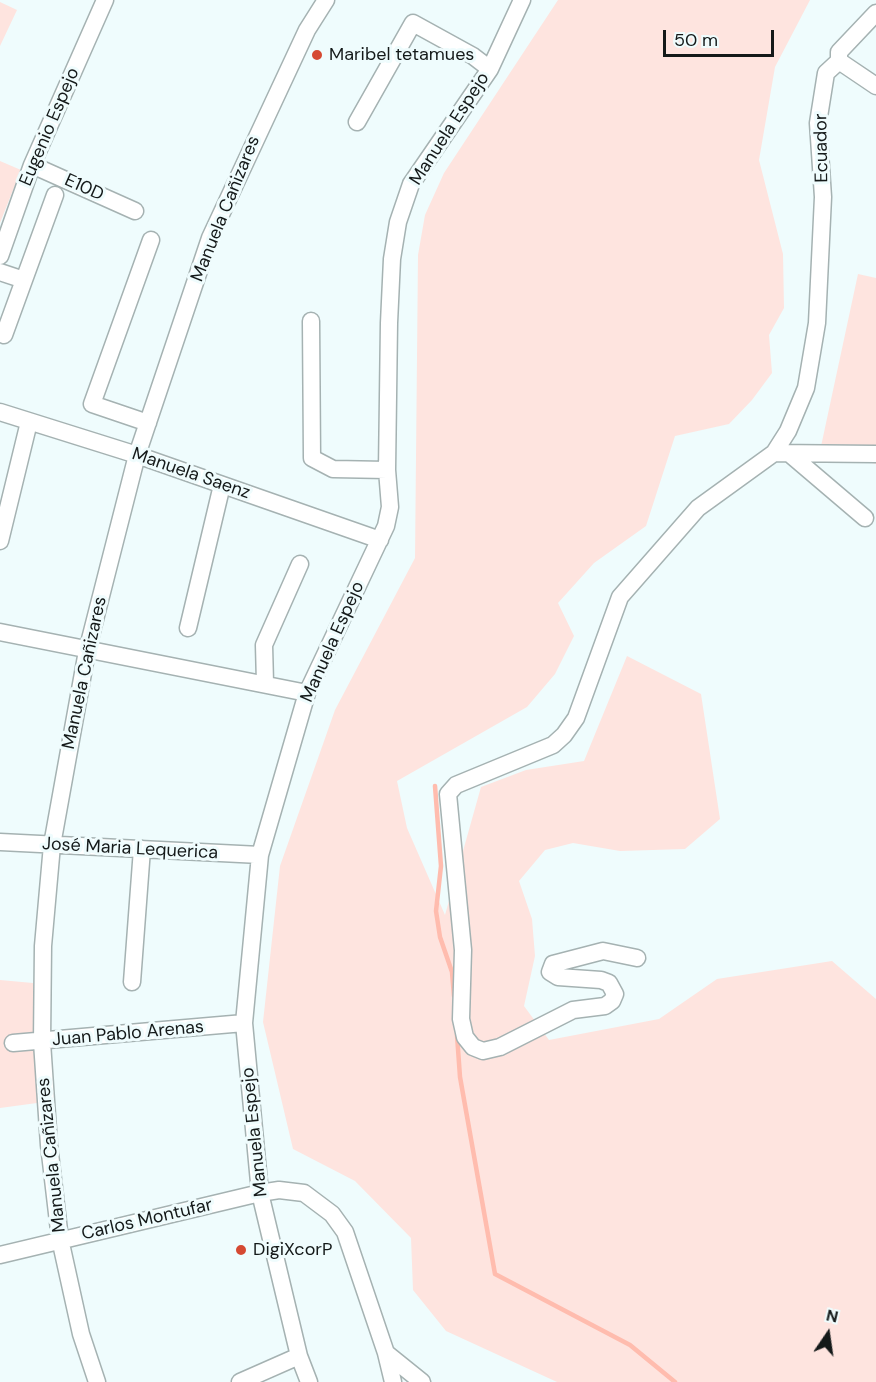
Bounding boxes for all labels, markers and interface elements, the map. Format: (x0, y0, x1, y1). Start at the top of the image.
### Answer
scale bar (666, 18, 777, 56)
text: 50 m (674, 28, 718, 52)
place label: Maribel tetamues (329, 44, 474, 66)
marker: Maribel tetamues (310, 48, 324, 62)
street label: Eugenio Espejo (15, 65, 85, 189)
street label: Manuela Espejo (406, 69, 494, 189)
street label: Ecuador (811, 113, 833, 183)
street label: Manuela Cañizares (187, 133, 265, 285)
street label: E10D (61, 170, 107, 206)
street label: Manuela Saenz (129, 444, 253, 504)
street label: Manuela Espejo (297, 578, 369, 706)
street label: Manuela Cañizares (58, 595, 112, 751)
street label: José Maria Lequerica (41, 834, 219, 864)
street label: Juan Pablo Arenas (51, 1017, 205, 1051)
street label: Manuela Espejo (237, 1066, 273, 1198)
street label: Manuela Cañizares (33, 1077, 71, 1233)
street label: Carlos Montufar (79, 1194, 215, 1246)
place label: DigiXcorP (253, 1239, 332, 1261)
marker: DigiXcorP (234, 1243, 248, 1257)
north arrow (798, 1304, 858, 1364)
text: N (824, 1304, 840, 1328)

